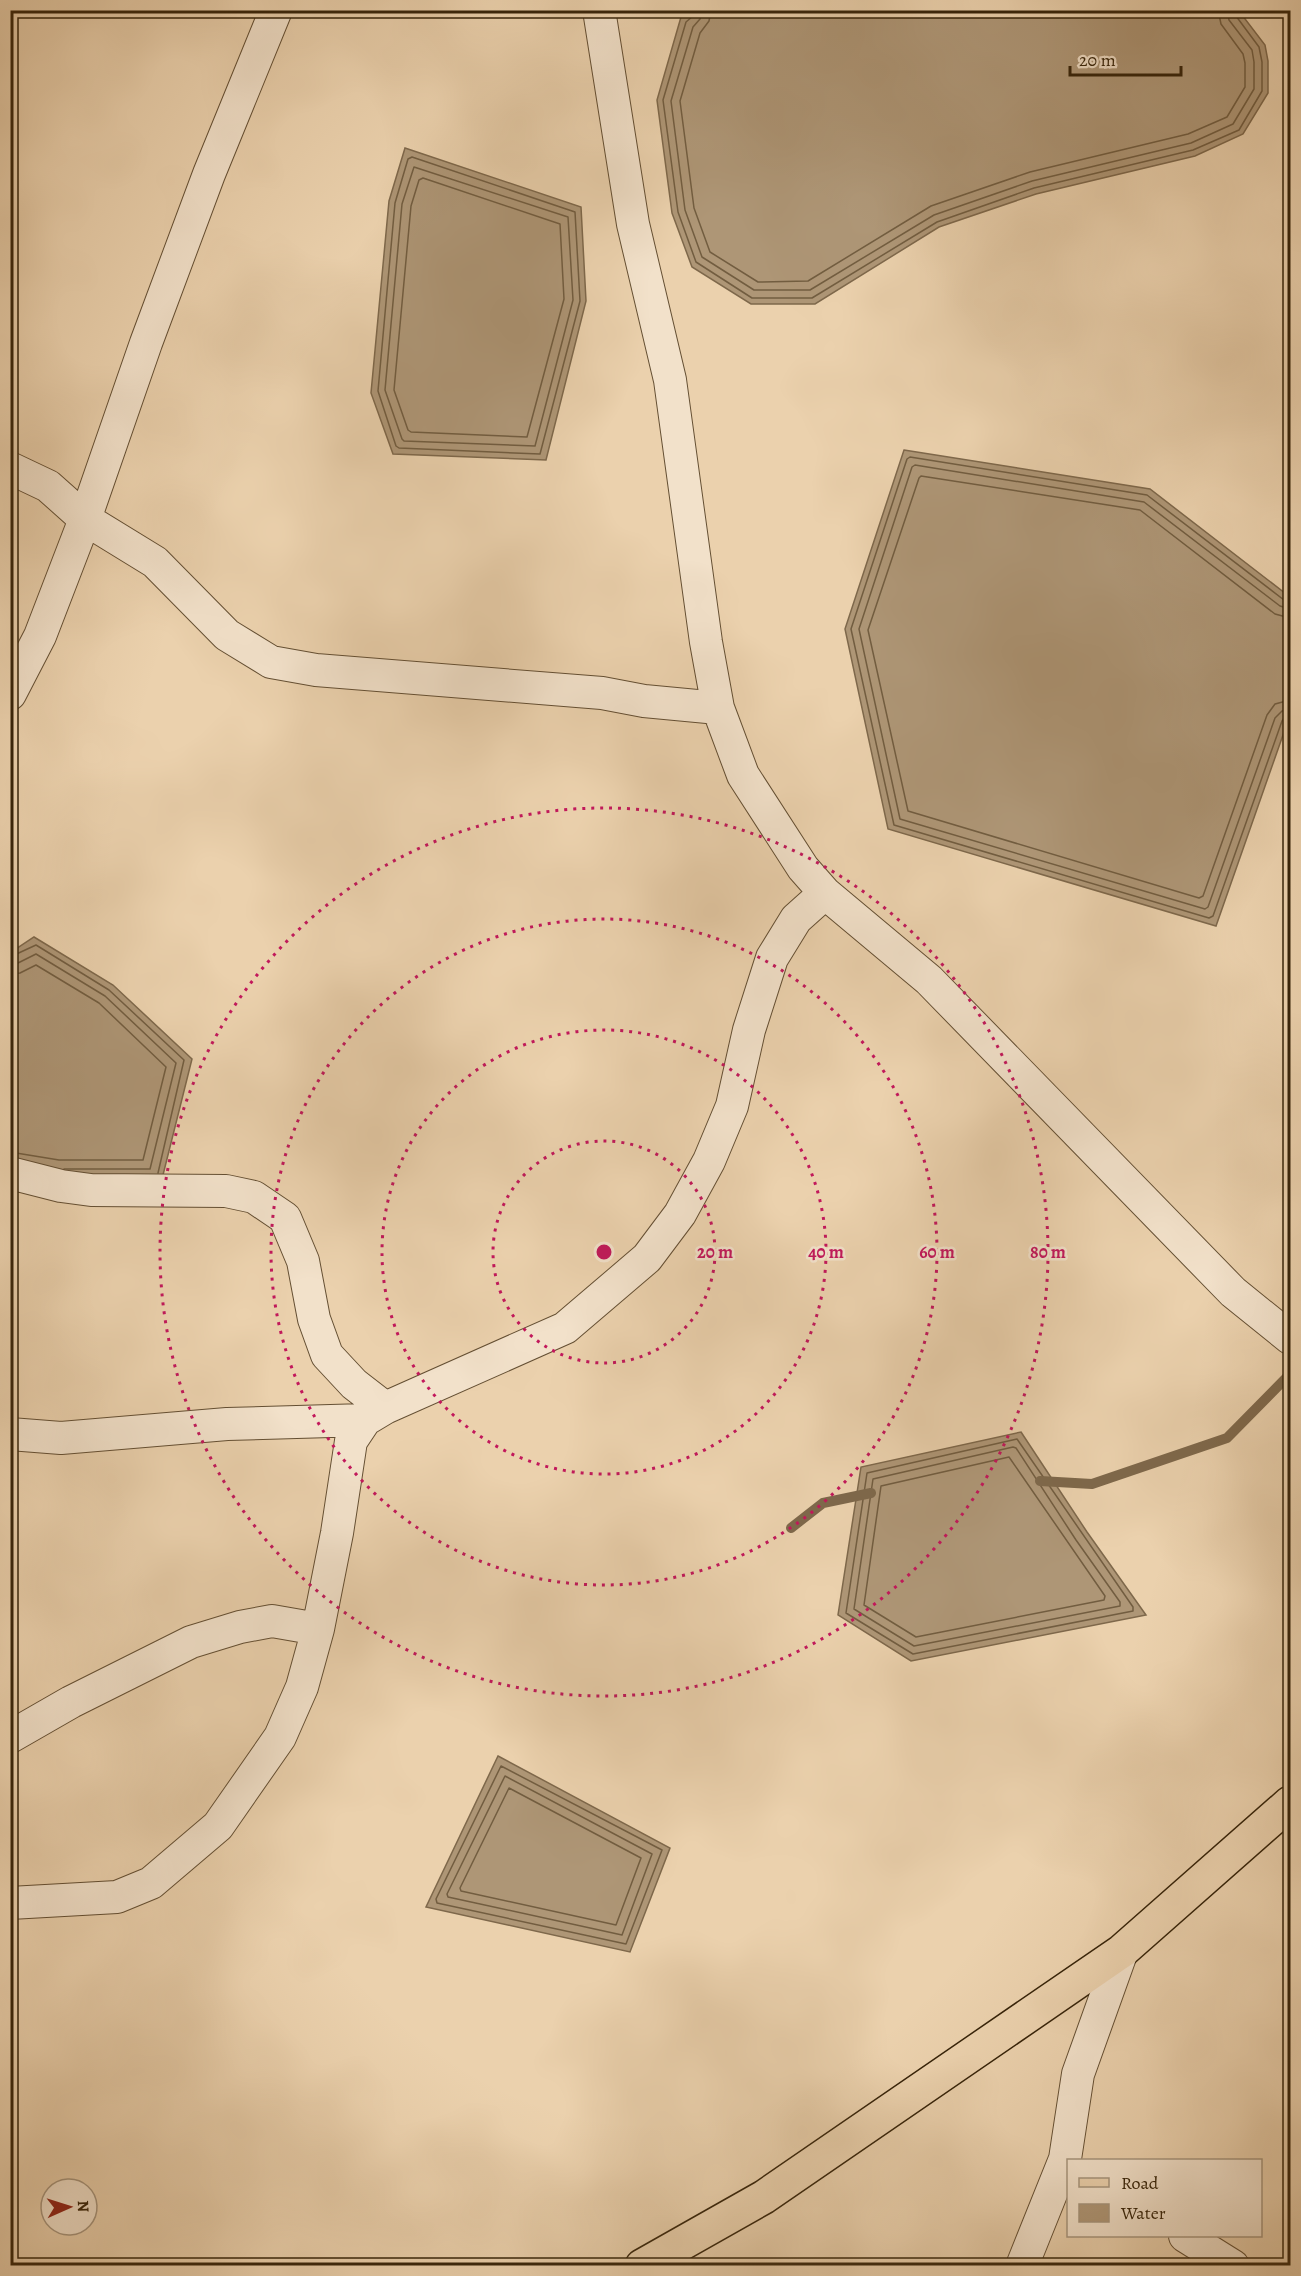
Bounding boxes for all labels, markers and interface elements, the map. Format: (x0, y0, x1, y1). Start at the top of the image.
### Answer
scale bar (1070, 39, 1181, 77)
text: 20 m (1079, 48, 1116, 72)
text: 20 m (697, 1240, 733, 1264)
text: 40 m (808, 1240, 844, 1264)
text: 60 m (919, 1240, 955, 1264)
text: 80 m (1030, 1240, 1066, 1264)
centre of rings (594, 1242, 614, 1262)
legend (1067, 2159, 1262, 2237)
text: Road (1121, 2171, 1159, 2195)
north arrow (39, 2177, 99, 2237)
text: N (72, 2200, 94, 2213)
text: Water (1120, 2201, 1166, 2225)

